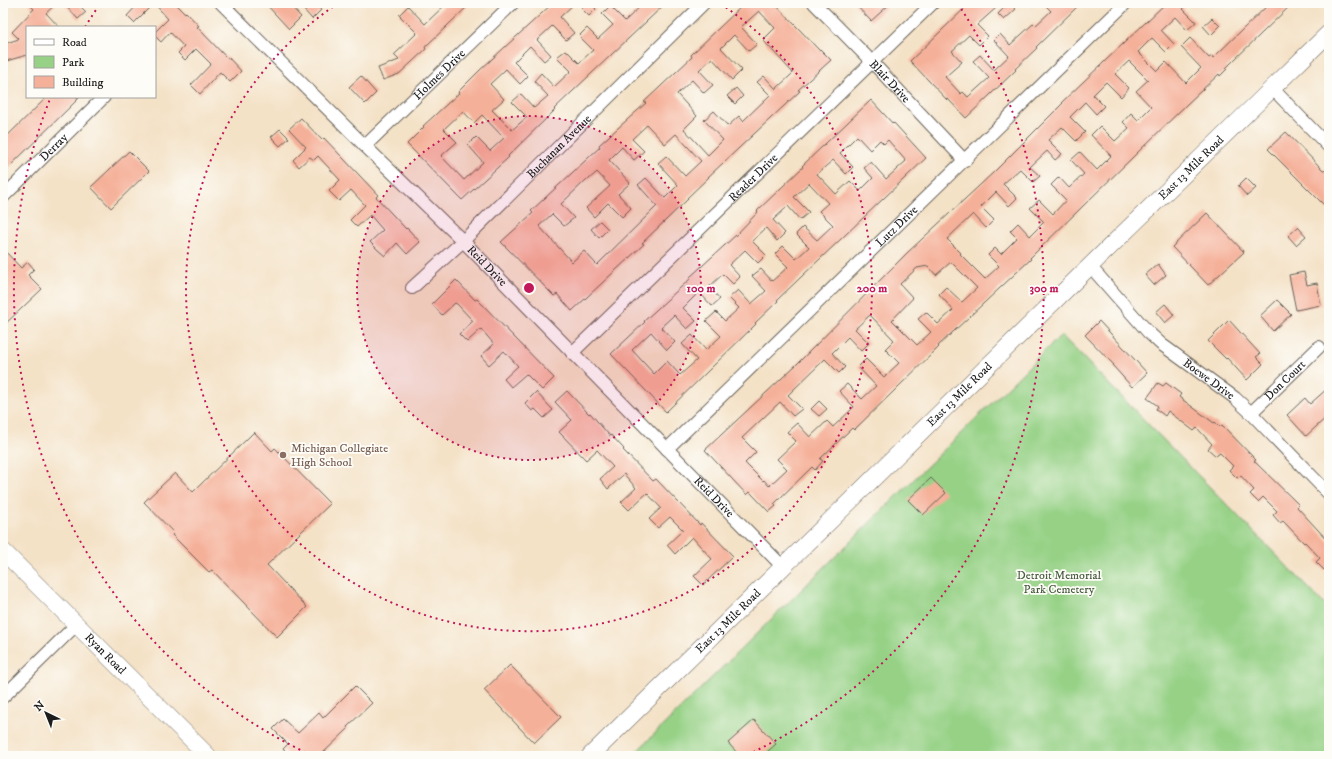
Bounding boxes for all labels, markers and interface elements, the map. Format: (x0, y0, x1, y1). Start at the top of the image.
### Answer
legend (26, 26, 156, 98)
text: Road (62, 35, 87, 50)
street label: Holmes Drive (410, 46, 469, 103)
text: Park (62, 55, 84, 70)
street label: Blair Drive (866, 57, 913, 106)
text: Building (62, 75, 103, 90)
street label: Buchanan Avenue (524, 112, 595, 182)
street label: Derray (37, 130, 71, 165)
street label: East 13 Mile Road (1155, 133, 1227, 203)
street label: Reader Drive (726, 151, 781, 205)
street label: Lutz Drive (873, 203, 921, 250)
street label: Reid Drive (464, 242, 510, 290)
centre of rings (522, 281, 536, 295)
text: 100 m (687, 281, 715, 296)
text: 200 m (857, 281, 887, 296)
text: 300 m (1030, 281, 1058, 296)
street label: Boewe Drive (1180, 356, 1238, 403)
street label: Don Court (1261, 357, 1309, 404)
street label: East 13 Mile Road (924, 359, 995, 430)
place label: Michigan Collegiate High School (291, 441, 388, 470)
marker: Michigan Collegiate High School (278, 450, 288, 460)
street label: Reid Drive (690, 474, 737, 521)
park label: Detroit Memorial Park Cemetery (1017, 568, 1102, 597)
street label: East 13 Mile Road (692, 586, 764, 657)
street label: Ryan Road (81, 630, 129, 678)
north arrow (26, 693, 66, 733)
text: N (32, 698, 48, 715)

